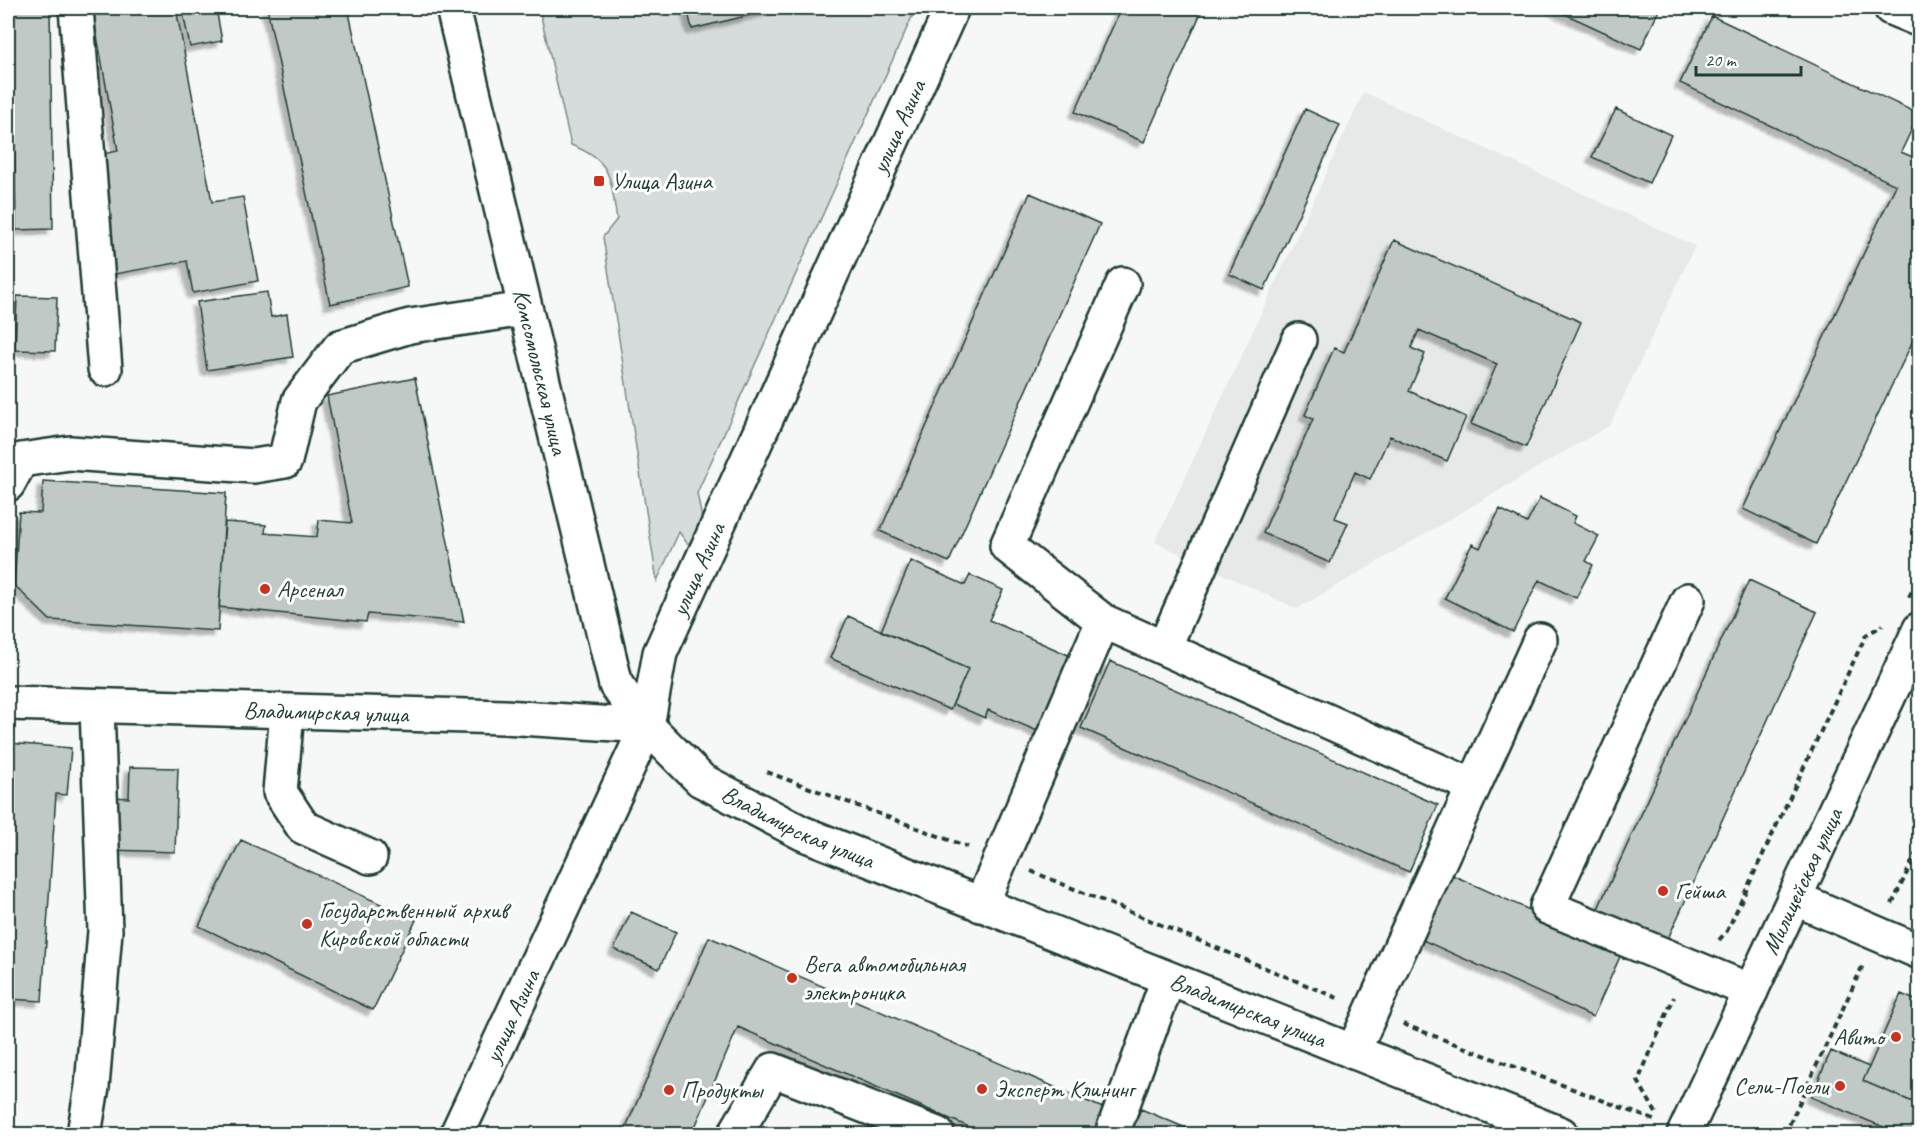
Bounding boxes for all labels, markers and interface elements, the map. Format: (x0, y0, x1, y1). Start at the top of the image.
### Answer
scale bar (1696, 39, 1801, 77)
text: 20 m (1705, 49, 1738, 71)
street label: улица Азина (863, 74, 933, 180)
place label: Улица Азина (611, 166, 714, 196)
marker: Улица Азина (592, 174, 606, 188)
street label: Комсомольская улица (506, 286, 575, 459)
street label: улица Азина (663, 517, 733, 623)
place label: Арсенал (277, 574, 344, 604)
marker: Арсенал (258, 582, 272, 596)
street label: Владимирская улица (243, 695, 410, 729)
street label: Владимирская улица (716, 778, 880, 876)
street label: Милицейская улица (1755, 802, 1850, 959)
place label: Гейша (1675, 876, 1727, 906)
marker: Гейша (1656, 884, 1670, 898)
place label: Государственный архив Кировской области (319, 895, 512, 953)
marker: Государственный архив Кировской области (300, 917, 314, 931)
place label: Вега автомобильная электроника (804, 949, 966, 1007)
street label: улица Азина (477, 964, 547, 1069)
street label: Владимирская улица (1166, 966, 1332, 1055)
marker: Вега автомобильная электроника (785, 971, 799, 985)
place label: Авито (1834, 1022, 1887, 1052)
marker: Авито (1889, 1030, 1903, 1044)
place label: Сели-Поели (1734, 1071, 1830, 1101)
place label: Эксперт Клининг (994, 1074, 1138, 1104)
place label: Продукты (681, 1075, 765, 1105)
marker: Сели-Поели (1833, 1079, 1847, 1093)
marker: Эксперт Клининг (975, 1082, 989, 1096)
marker: Продукты (662, 1083, 676, 1097)

